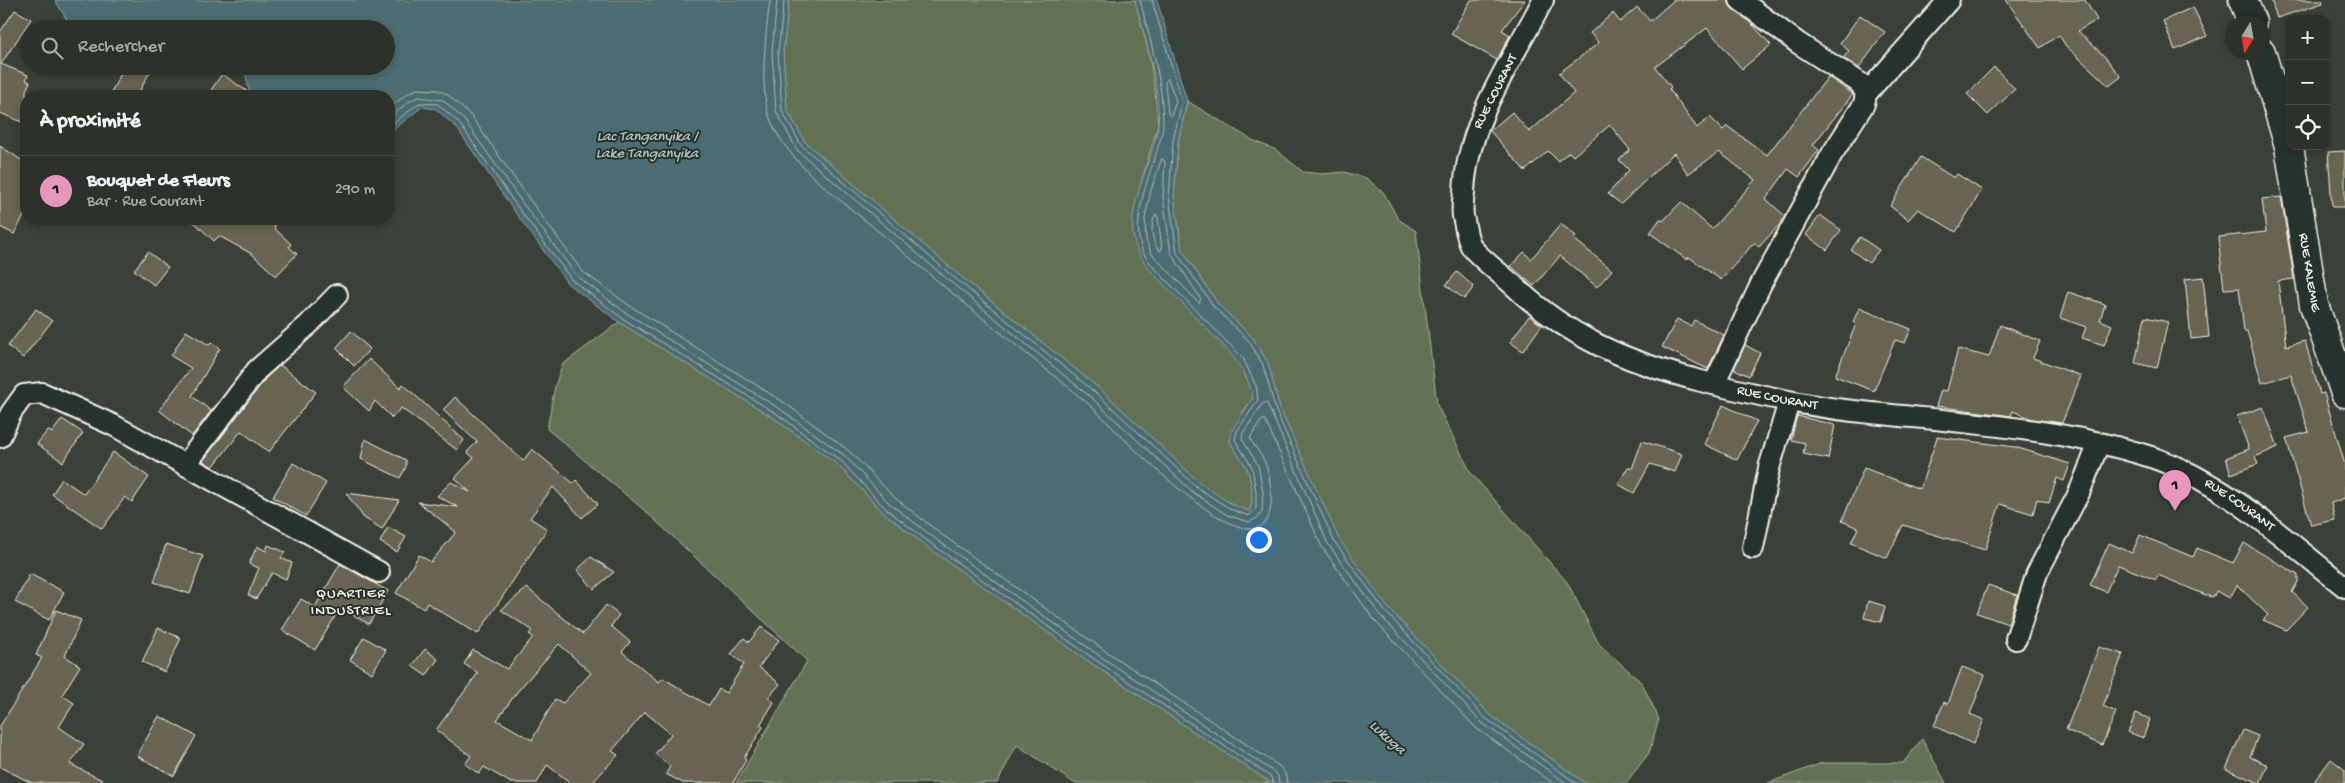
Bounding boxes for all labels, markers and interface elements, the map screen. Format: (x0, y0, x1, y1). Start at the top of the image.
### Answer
north arrow (2225, 15, 2270, 60)
map controls (2285, 15, 2330, 150)
button: + (2285, 15, 2330, 60)
search box (20, 20, 395, 75)
icon: search (38, 34, 66, 62)
text: Rechercher (78, 36, 164, 59)
street label: RUE COURANT (1470, 51, 1522, 132)
button: − (2285, 60, 2330, 105)
button: locate (2285, 105, 2330, 150)
text: À proximité (40, 110, 141, 135)
water label: Lac Tanganyika / Lake Tanganyika (596, 128, 700, 163)
text: Bouquet de Fleurs (87, 170, 230, 193)
text: 1 (53, 181, 59, 200)
text: 290 m (335, 181, 375, 200)
text: Bar · Rue Courant (87, 193, 203, 212)
street label: RUE KALEMIE (2294, 232, 2325, 315)
street label: RUE COURANT (1735, 382, 1819, 415)
pin: 1 (2159, 470, 2191, 511)
street label: RUE COURANT (2201, 475, 2278, 536)
your location (1246, 527, 1272, 553)
district label: QUARTIER INDUSTRIEL (311, 585, 391, 620)
water label: Lukuga (1365, 717, 1410, 760)

